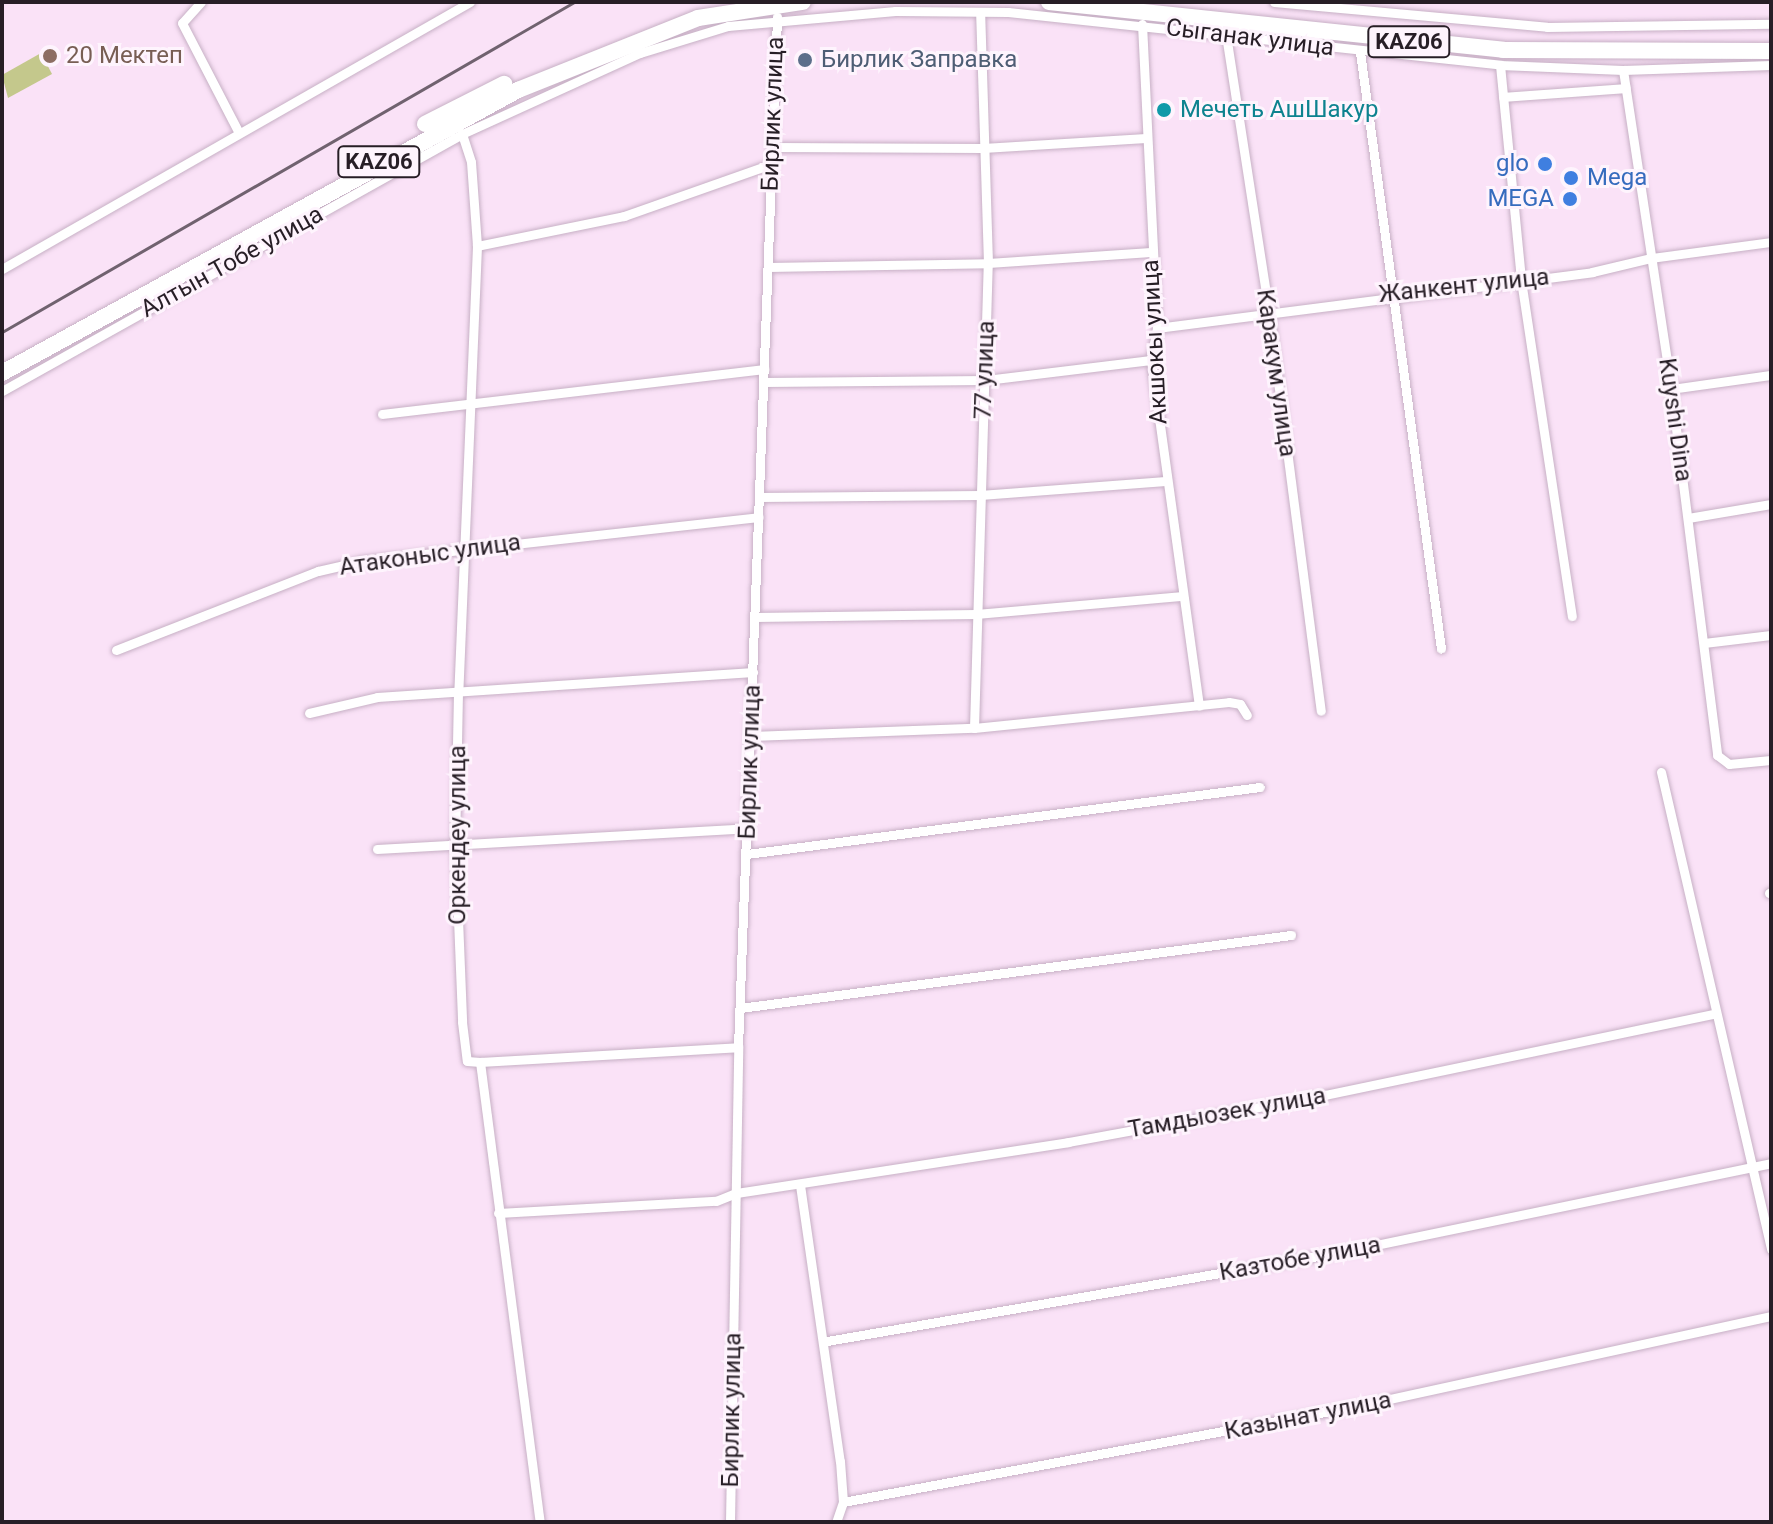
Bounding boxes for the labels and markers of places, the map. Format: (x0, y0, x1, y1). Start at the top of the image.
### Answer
place label: 20 Мектеп (66, 42, 183, 70)
place label: Бирлик Заправка (821, 46, 1017, 74)
marker: 20 Мектеп (41, 47, 59, 65)
marker: Бирлик Заправка (796, 51, 814, 69)
place label: Мечеть АшШакур (1180, 96, 1378, 124)
marker: Мечеть АшШакур (1155, 101, 1173, 119)
place label: glo (1496, 150, 1529, 178)
marker: glo (1536, 155, 1554, 173)
place label: Mega (1587, 164, 1647, 192)
marker: Mega (1562, 169, 1580, 187)
place label: MEGA (1487, 185, 1554, 213)
marker: MEGA (1561, 190, 1579, 208)

